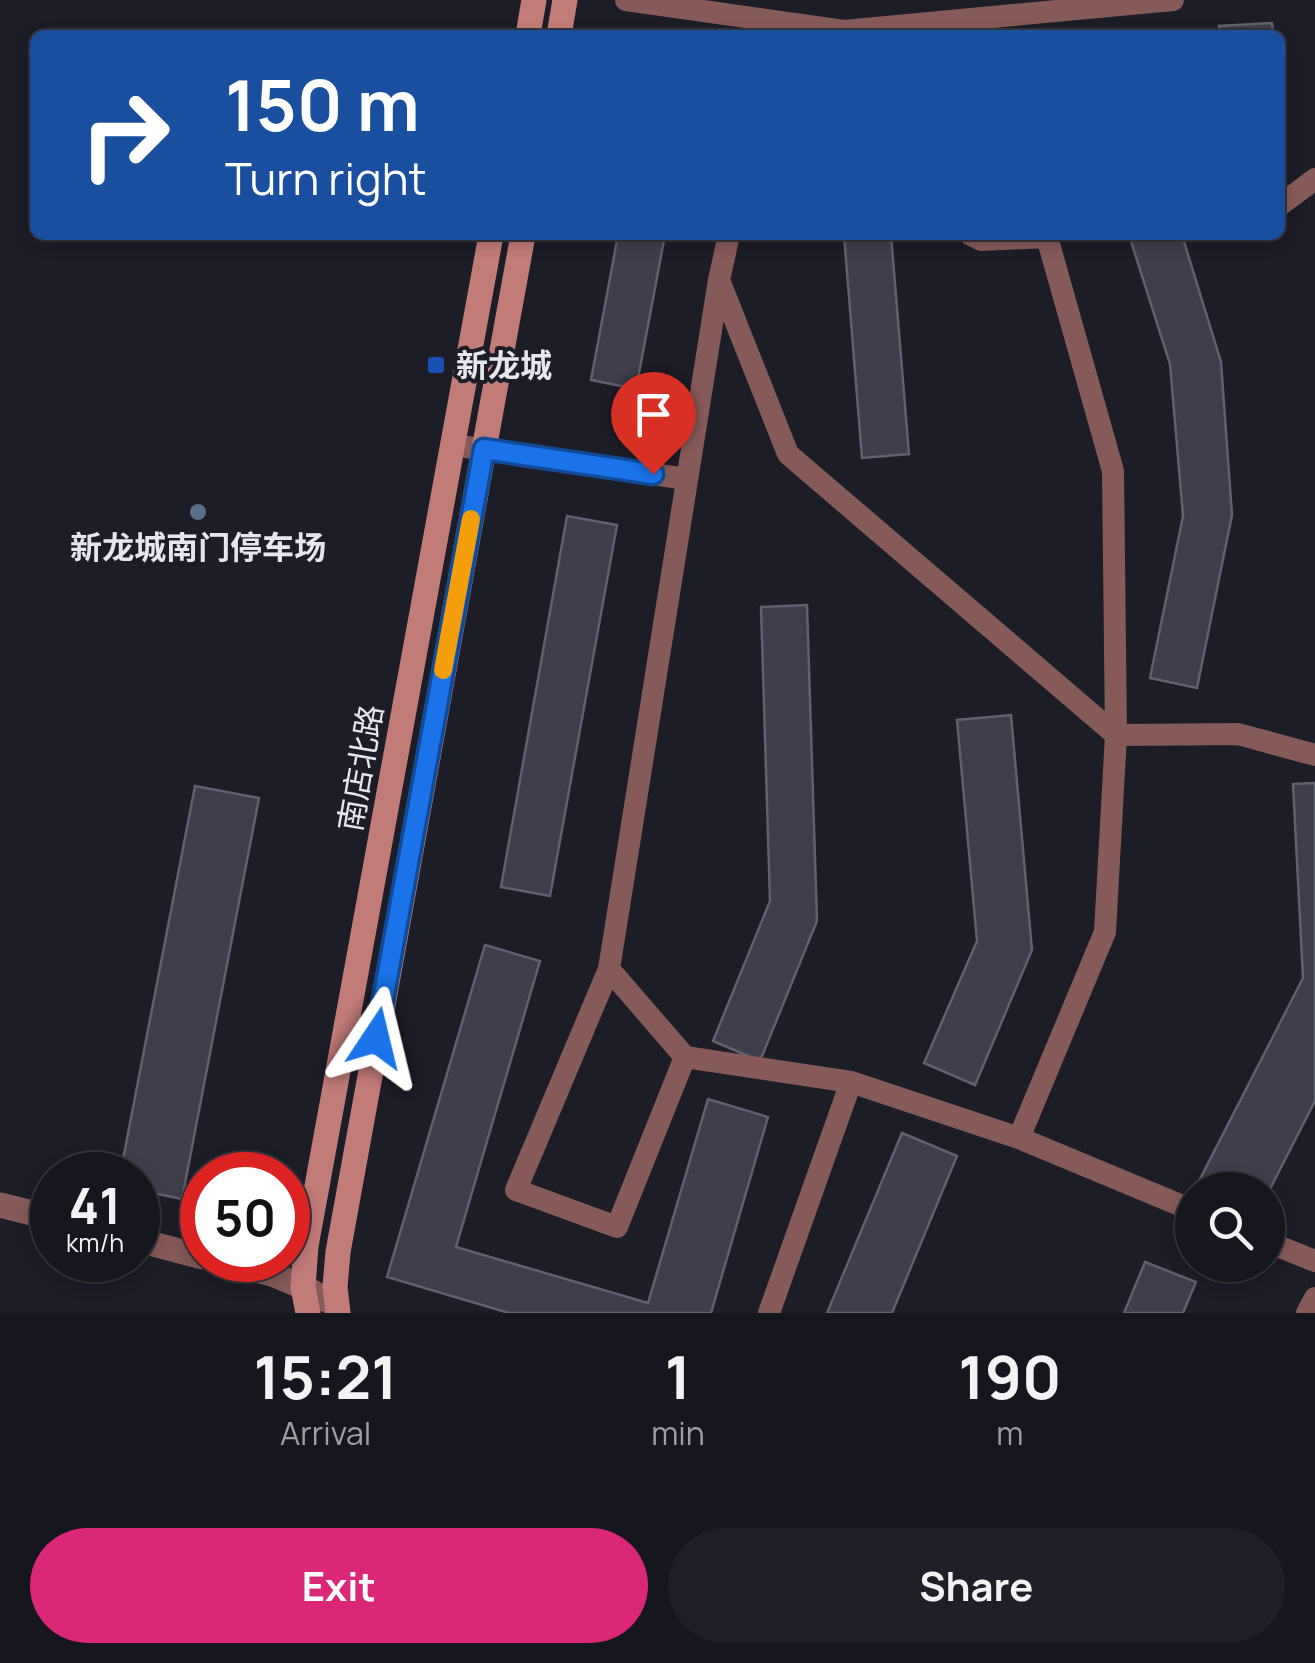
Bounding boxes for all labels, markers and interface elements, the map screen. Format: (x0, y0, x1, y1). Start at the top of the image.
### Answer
text: 150 m (225, 56, 420, 152)
icon: right (60, 70, 190, 200)
text: Turn right (225, 147, 426, 209)
place label: 新龙城 (456, 343, 552, 387)
marker: 新龙城 (425, 354, 447, 376)
pin (611, 372, 696, 475)
icon: arrive (626, 387, 681, 442)
marker: 新龙城南门停车场 (187, 501, 209, 523)
place label: 新龙城南门停车场 (70, 525, 326, 569)
street label: 南店北路 (327, 701, 393, 835)
position arrow (324, 986, 428, 1090)
speed limit sign: 50 (180, 1152, 310, 1282)
text: 41 (69, 1171, 121, 1239)
map controls (1175, 1172, 1285, 1282)
button: search (1175, 1172, 1285, 1282)
text: km/h (66, 1225, 124, 1260)
text: 15:21 (254, 1335, 398, 1417)
text: 1 (665, 1335, 691, 1417)
text: 190 (958, 1335, 1061, 1417)
text: Arrival (280, 1411, 371, 1455)
text: min (651, 1411, 705, 1455)
text: m (996, 1411, 1023, 1455)
button: Exit (30, 1528, 648, 1643)
button: Share (668, 1528, 1285, 1643)

